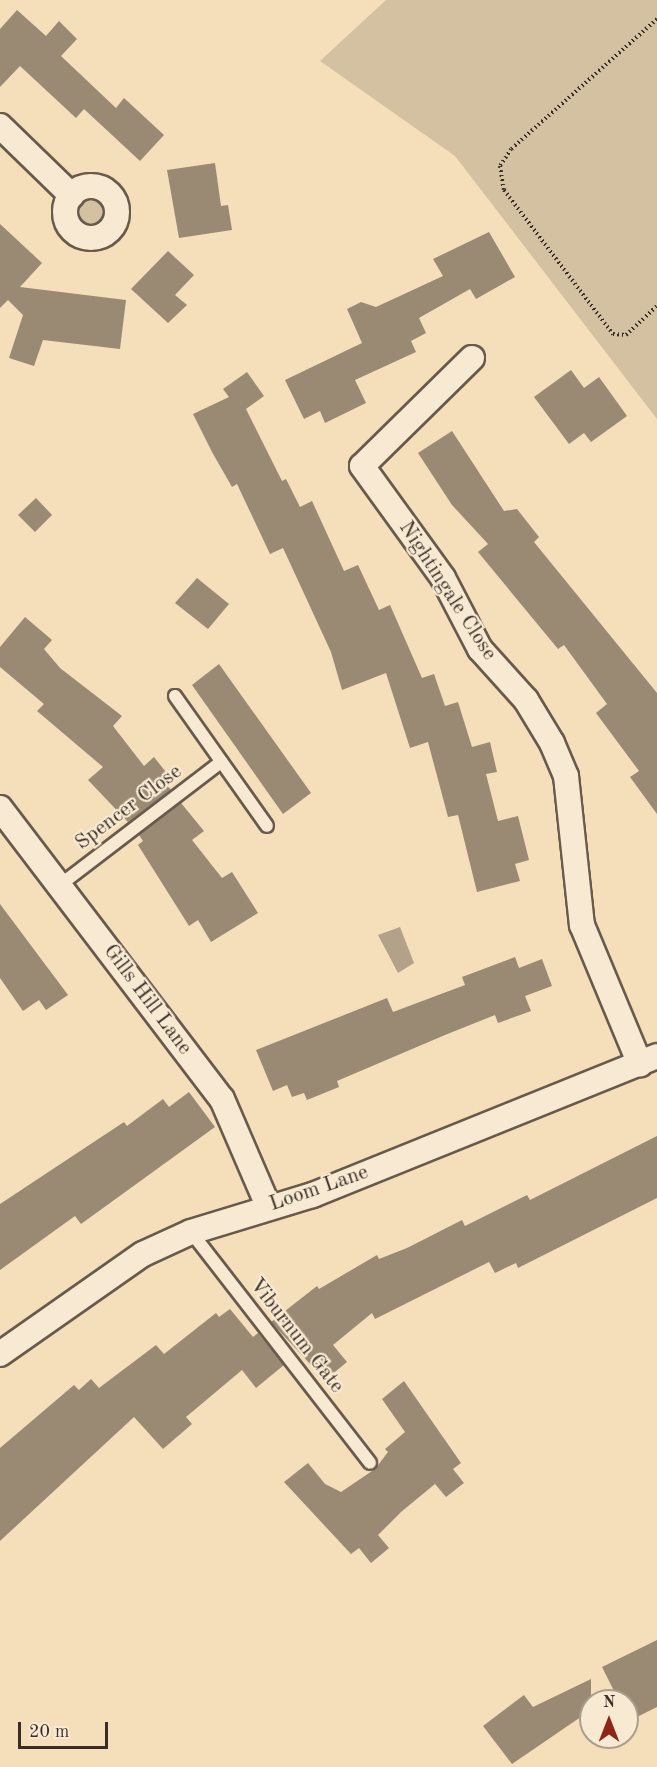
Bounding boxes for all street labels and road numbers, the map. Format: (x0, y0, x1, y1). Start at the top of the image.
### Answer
street label: Nightingale Close (393, 517, 501, 665)
street label: Spencer Close (71, 760, 187, 856)
street label: Gills Hill Lane (97, 940, 197, 1060)
street label: Loom Lane (266, 1160, 372, 1218)
street label: Viburnum Gate (243, 1273, 349, 1399)

